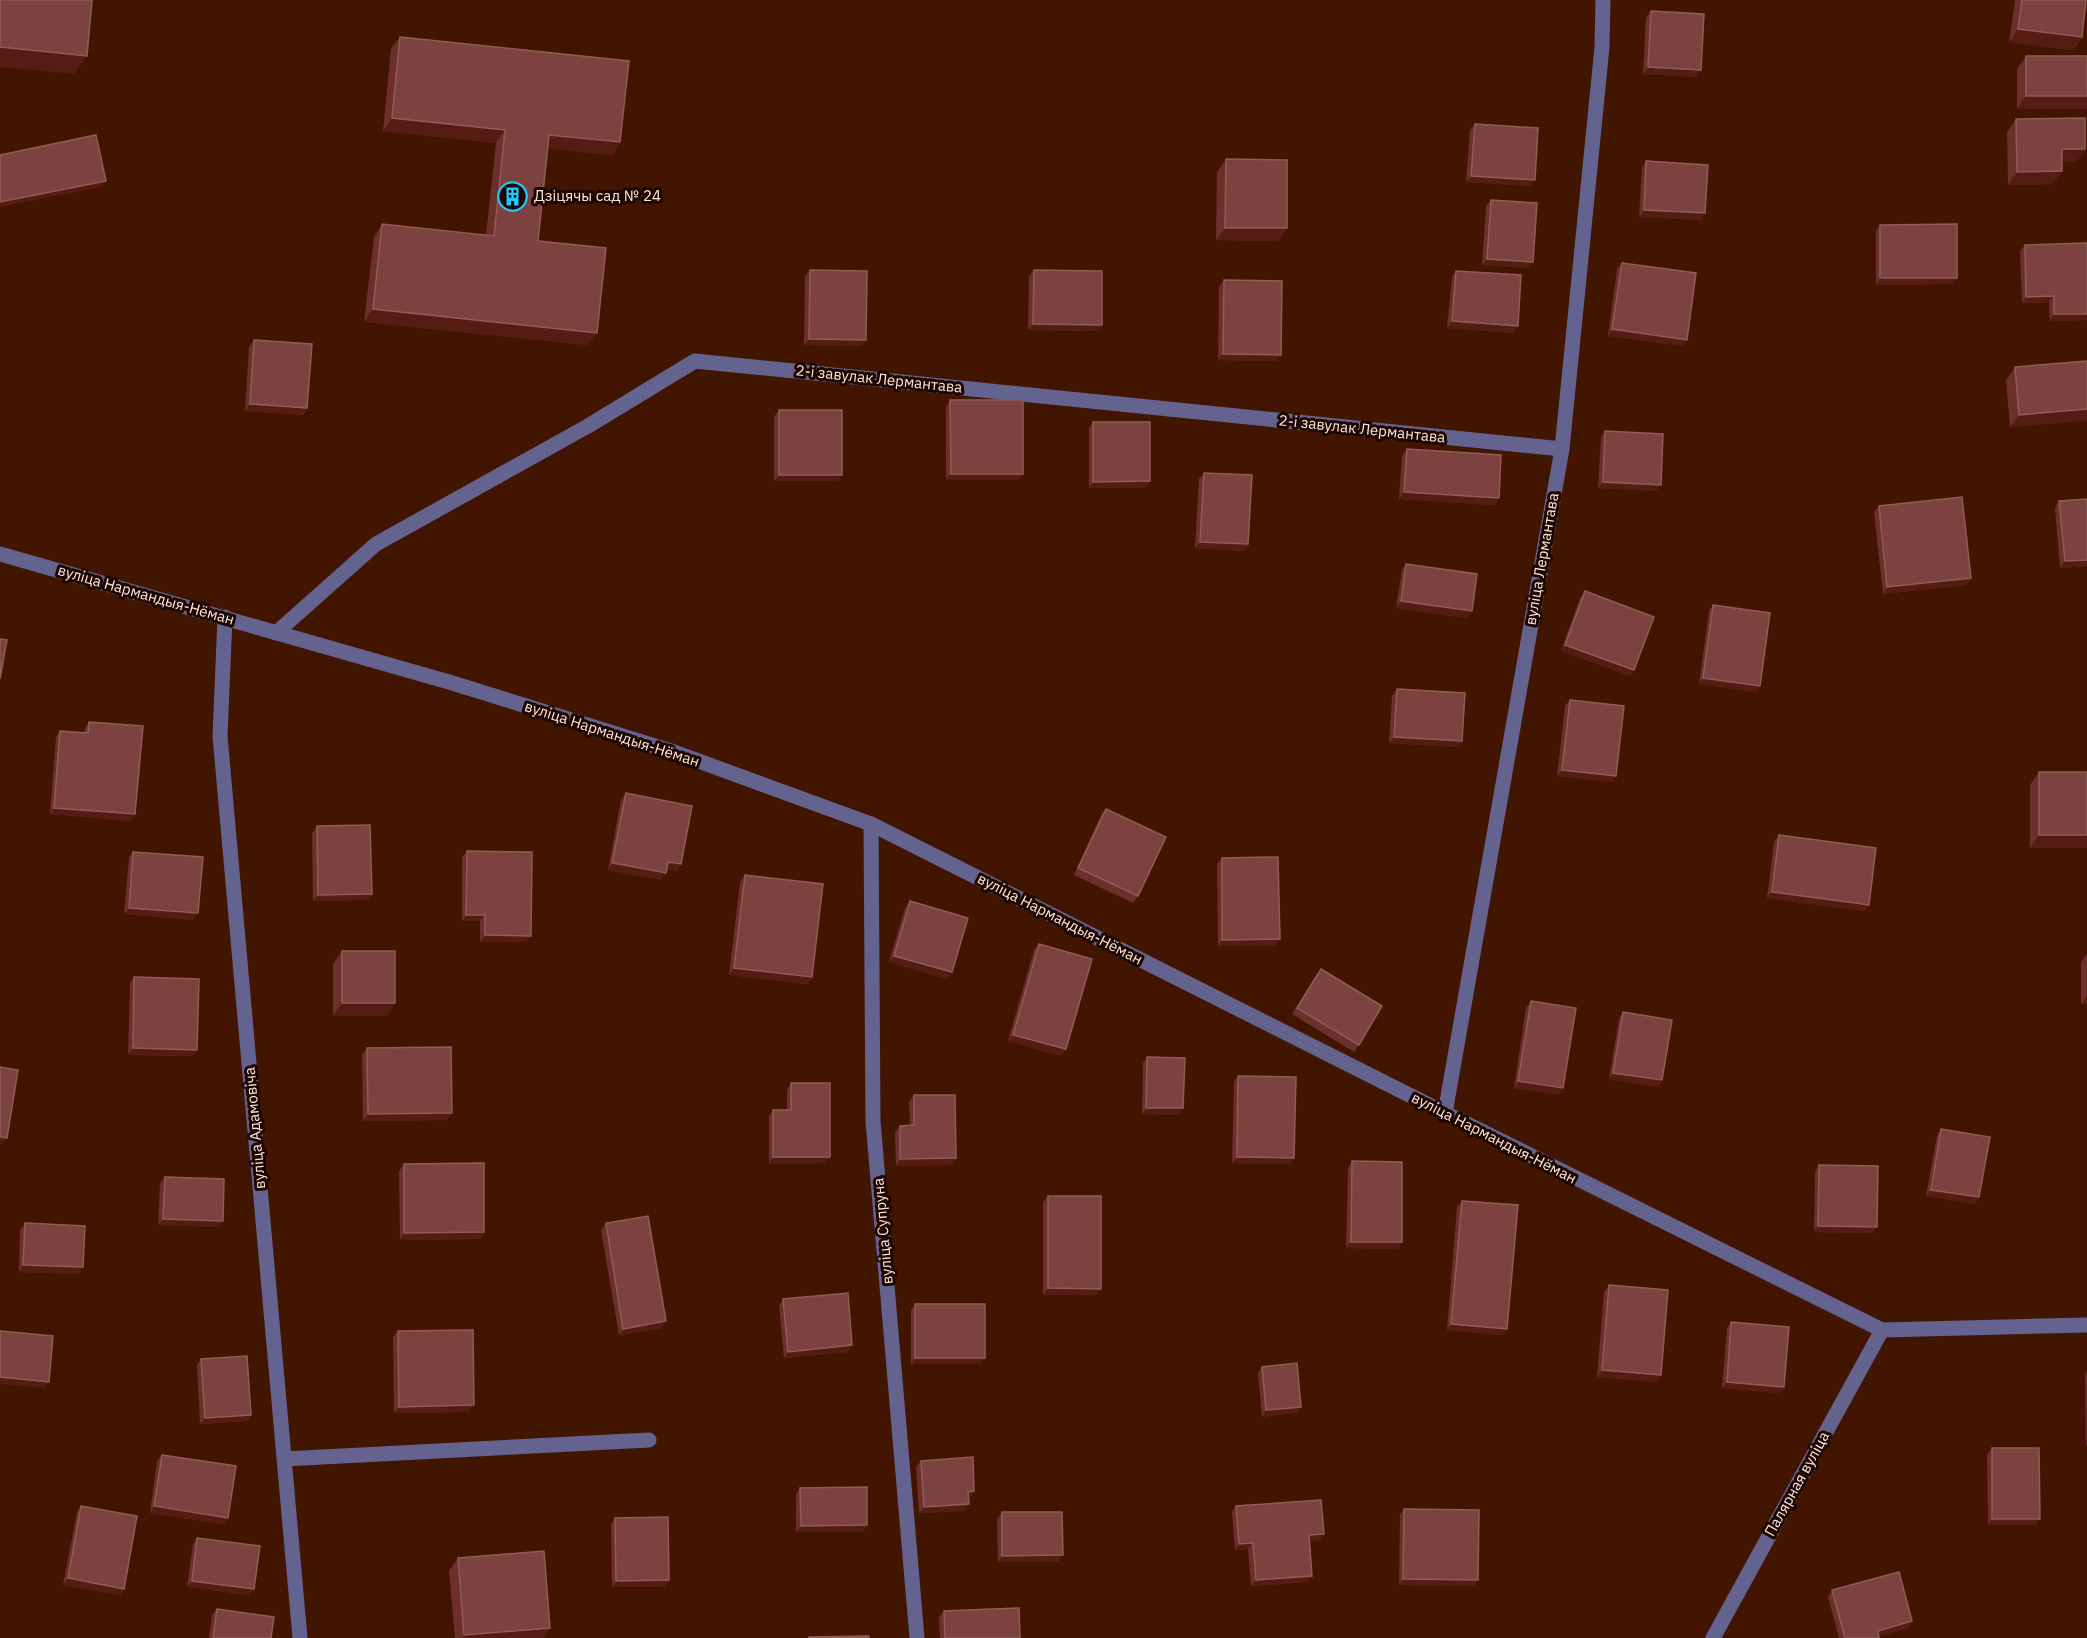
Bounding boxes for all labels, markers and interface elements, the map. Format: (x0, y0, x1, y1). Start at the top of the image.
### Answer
building icon: Дзіцячы сад № 24 (497, 180, 529, 212)
place label: Дзіцячы сад № 24 (534, 186, 661, 205)
street label: 2-і завулак Лермантава (795, 360, 963, 397)
street label: 2-і завулак Лермантава (1278, 410, 1446, 447)
street label: вуліца Лермантава (1521, 491, 1562, 627)
street label: вуліца Нармандыя-Нёман (56, 560, 237, 629)
street label: вуліца Нармандыя-Нёман (522, 696, 702, 771)
street label: вуліца Нармандыя-Нёман (974, 869, 1146, 969)
street label: вуліца Адамовіча (240, 1066, 269, 1190)
street label: вуліца Нармандыя-Нёман (1408, 1088, 1580, 1188)
street label: вуліца Супруна (868, 1177, 897, 1285)
street label: Палярная вуліца (1760, 1428, 1833, 1539)

